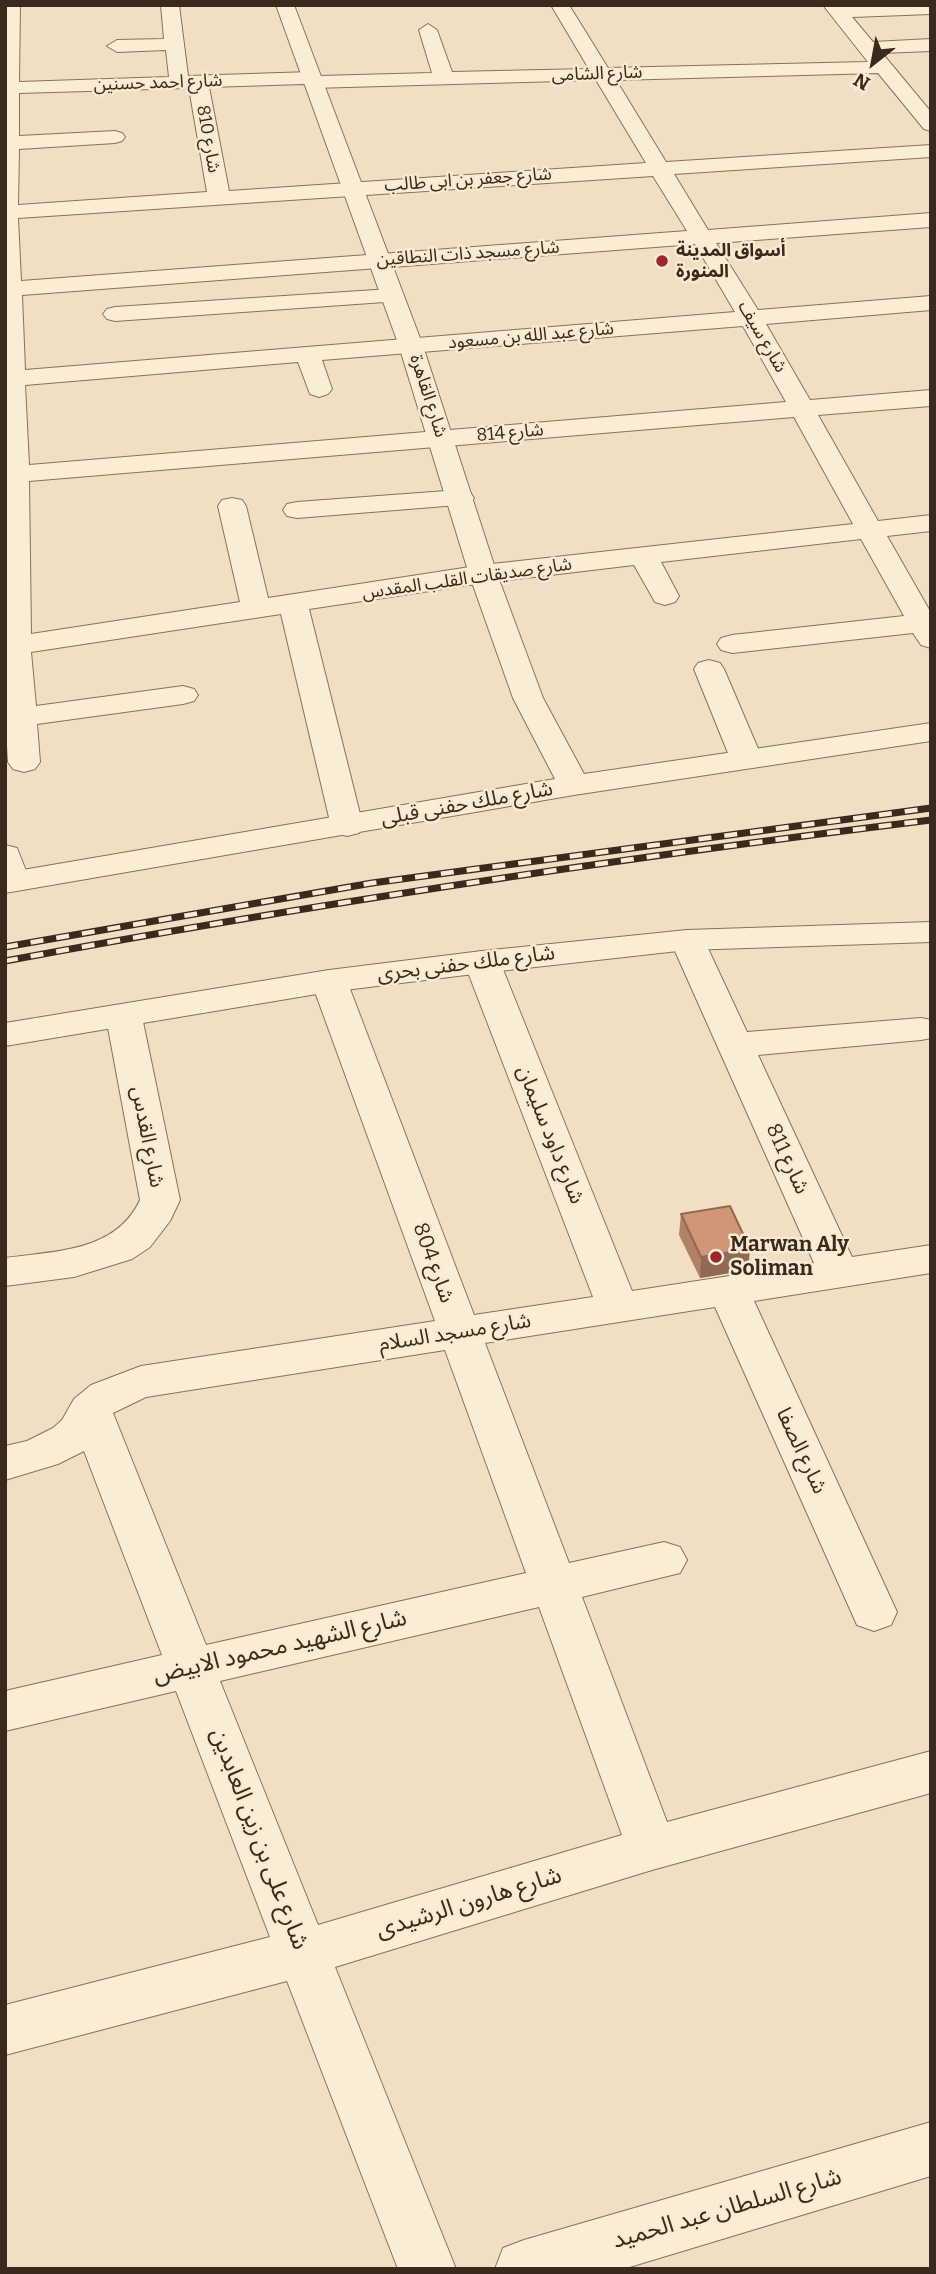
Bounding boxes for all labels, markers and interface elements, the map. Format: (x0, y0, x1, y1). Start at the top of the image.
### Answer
north arrow (838, 28, 908, 98)
street label: شارع الشامى (551, 62, 643, 86)
text: N (850, 68, 874, 95)
street label: شارع احمد حسنين (93, 70, 223, 96)
street label: شارع 810 (191, 103, 225, 175)
street label: شارع جعفر بن ابى طالب (384, 163, 552, 197)
street label: شارع مسجد ذات النطاقين (376, 237, 560, 271)
place label: أسواق المدينة المنورة (676, 240, 786, 282)
marker: أسواق المدينة المنورة (654, 253, 670, 269)
street label: شارع سيف (733, 297, 791, 377)
street label: شارع عبد الله بن مسعود (447, 318, 615, 354)
street label: شارع القاهرة (404, 352, 452, 440)
street label: شارع 814 (476, 419, 544, 447)
street label: شارع صديقات القلب المقدس (361, 554, 573, 604)
street label: شارع ملك حفنى قبلى (379, 776, 555, 832)
street label: شارع ملك حفنى بحرى (376, 941, 556, 987)
street label: شارع داود سليمان (511, 1062, 589, 1208)
street label: شارع القدس (125, 1084, 169, 1190)
street label: شارع 811 (760, 1120, 814, 1198)
street label: شارع 804 (407, 1219, 459, 1307)
place label: Marwan Aly Soliman (730, 1232, 849, 1282)
marker: Marwan Aly Soliman (708, 1249, 724, 1265)
street label: شارع مسجد السلام (377, 1309, 533, 1357)
street label: شارع الصفا (770, 1404, 832, 1498)
street label: شارع الشهيد محمود الابيض (150, 1604, 410, 1690)
street label: شارع على بن زين العابدين (203, 1724, 315, 1954)
street label: شارع هارون الرشيدى (373, 1861, 565, 1945)
street label: شارع السلطان عبد الحميد (609, 2162, 845, 2256)

